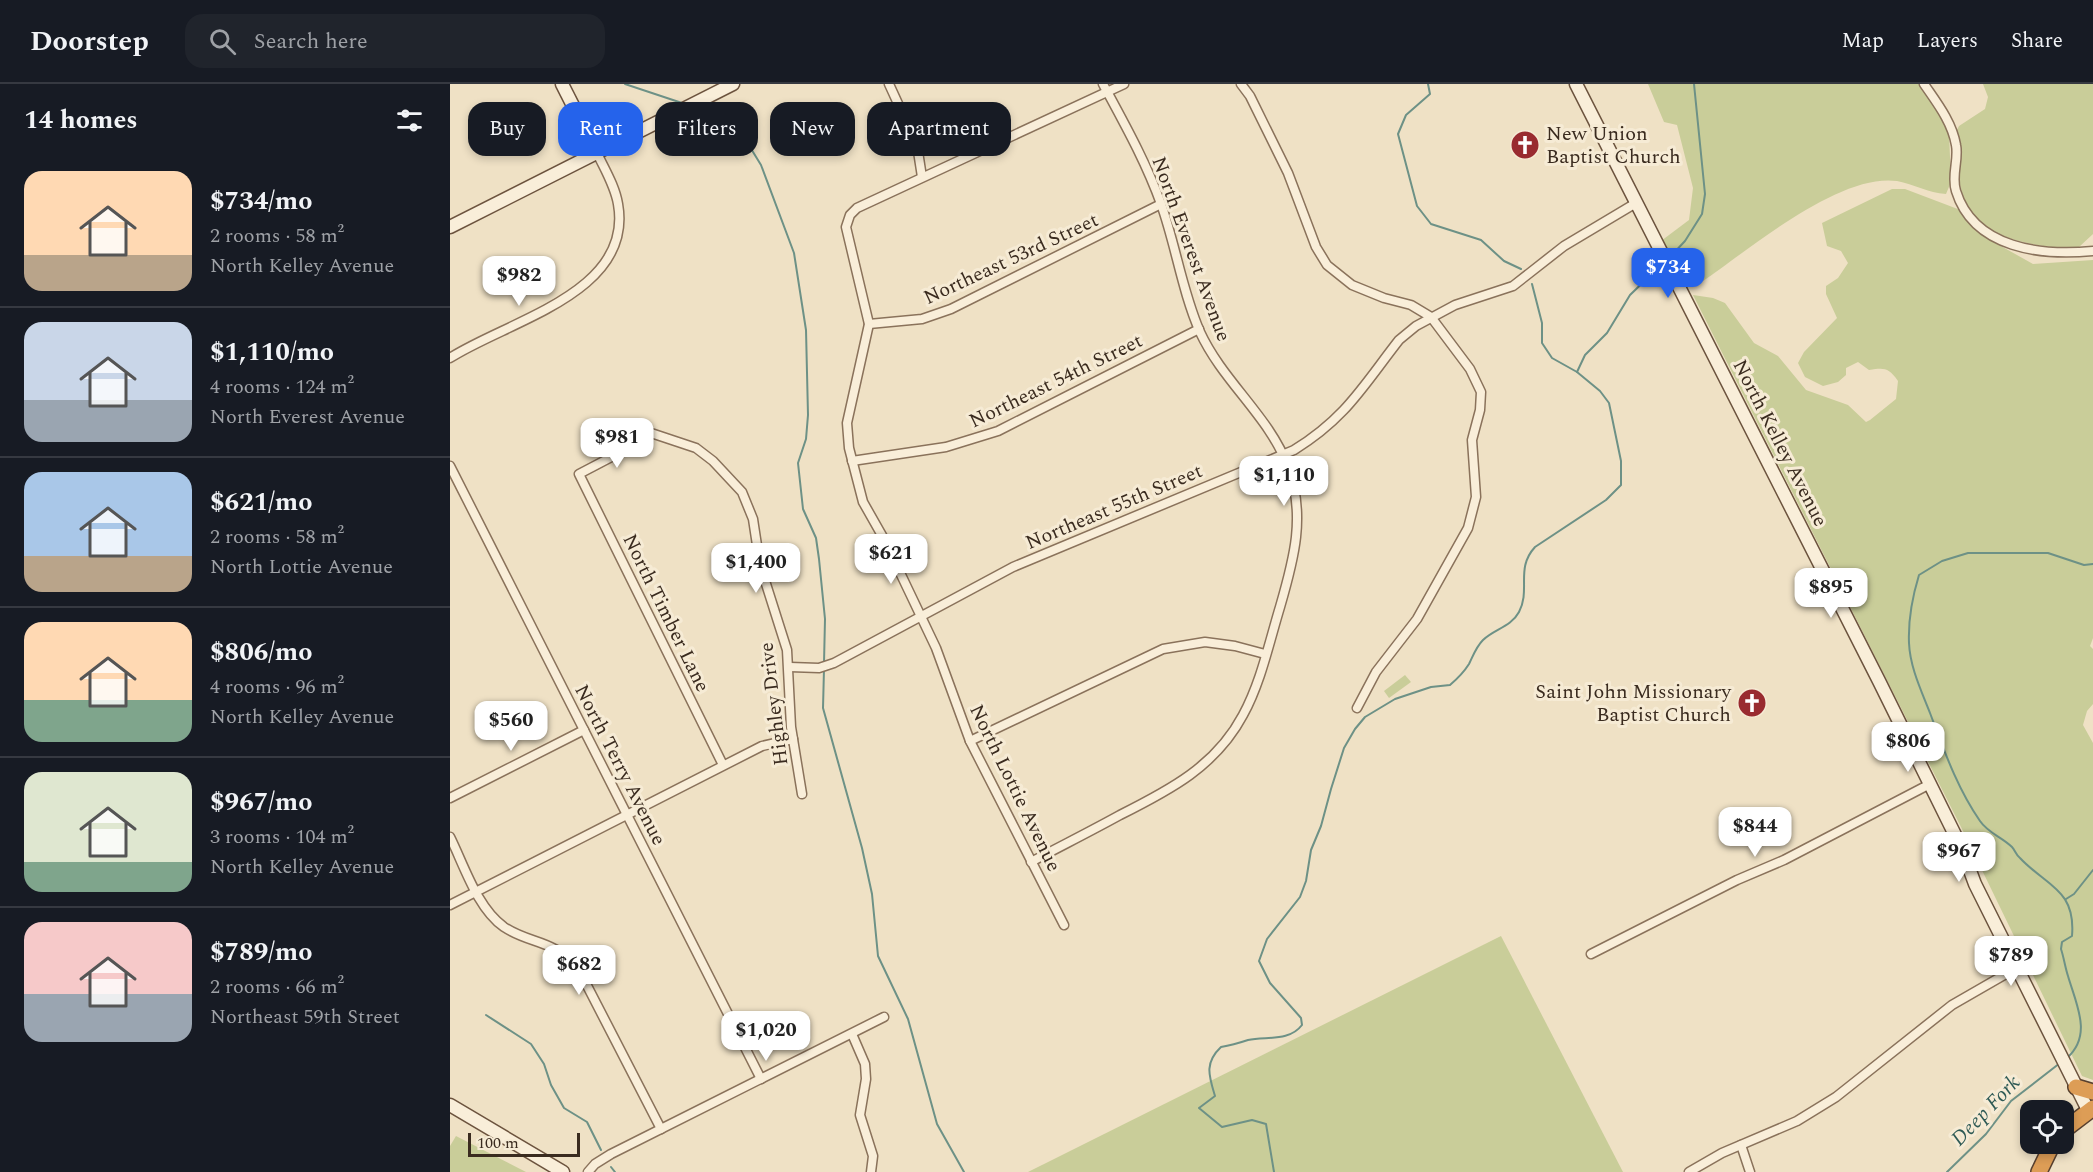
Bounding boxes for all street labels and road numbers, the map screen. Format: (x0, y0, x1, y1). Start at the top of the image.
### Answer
street label: North Everest Avenue (1144, 152, 1238, 346)
street label: Northeast 53rd Street (919, 205, 1103, 313)
street label: Northeast 54th Street (964, 326, 1148, 436)
street label: North Kelley Avenue (1725, 354, 1835, 532)
street label: Northeast 55th Street (1021, 456, 1207, 558)
street label: North Timber Lane (615, 529, 717, 697)
street label: Highley Drive (752, 641, 796, 767)
street label: North Terry Avenue (566, 679, 674, 851)
street label: North Lottie Avenue (961, 699, 1069, 877)

